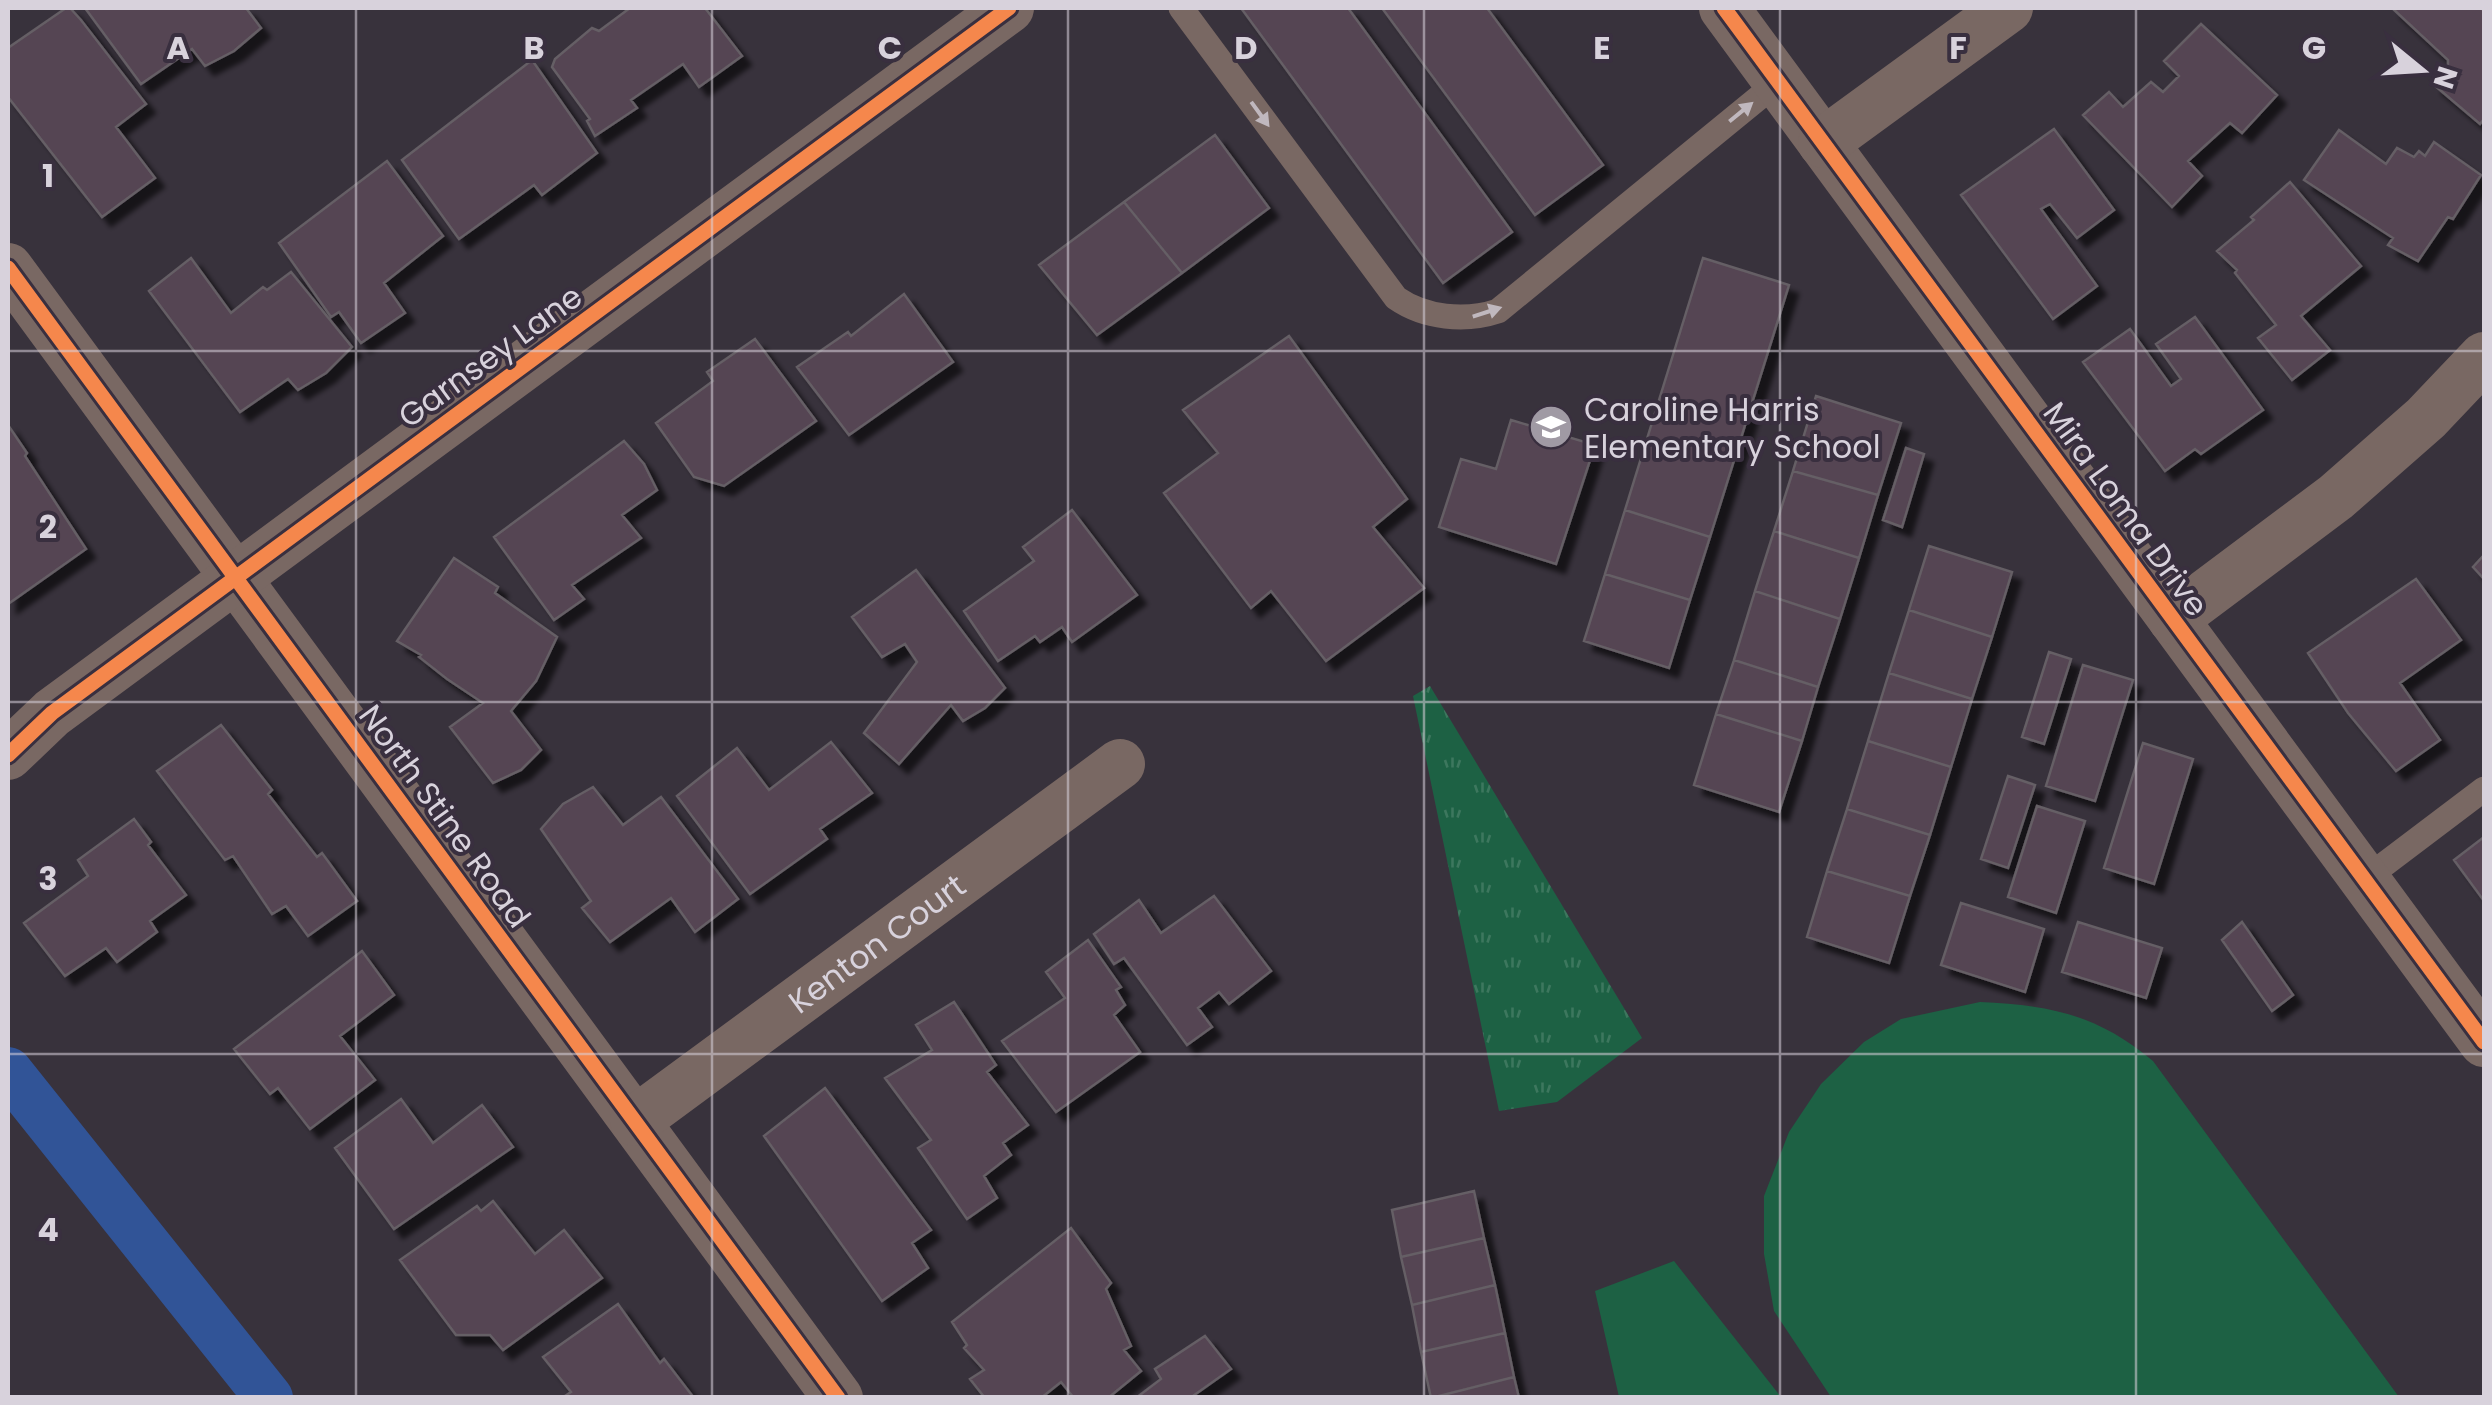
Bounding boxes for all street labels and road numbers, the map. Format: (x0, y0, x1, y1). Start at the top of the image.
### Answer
street label: Garnsey Lane (389, 274, 591, 438)
street label: Mira Loma Drive (2033, 393, 2219, 625)
street label: North Stine Road (349, 695, 541, 937)
street label: Kenton Court (779, 863, 974, 1024)

